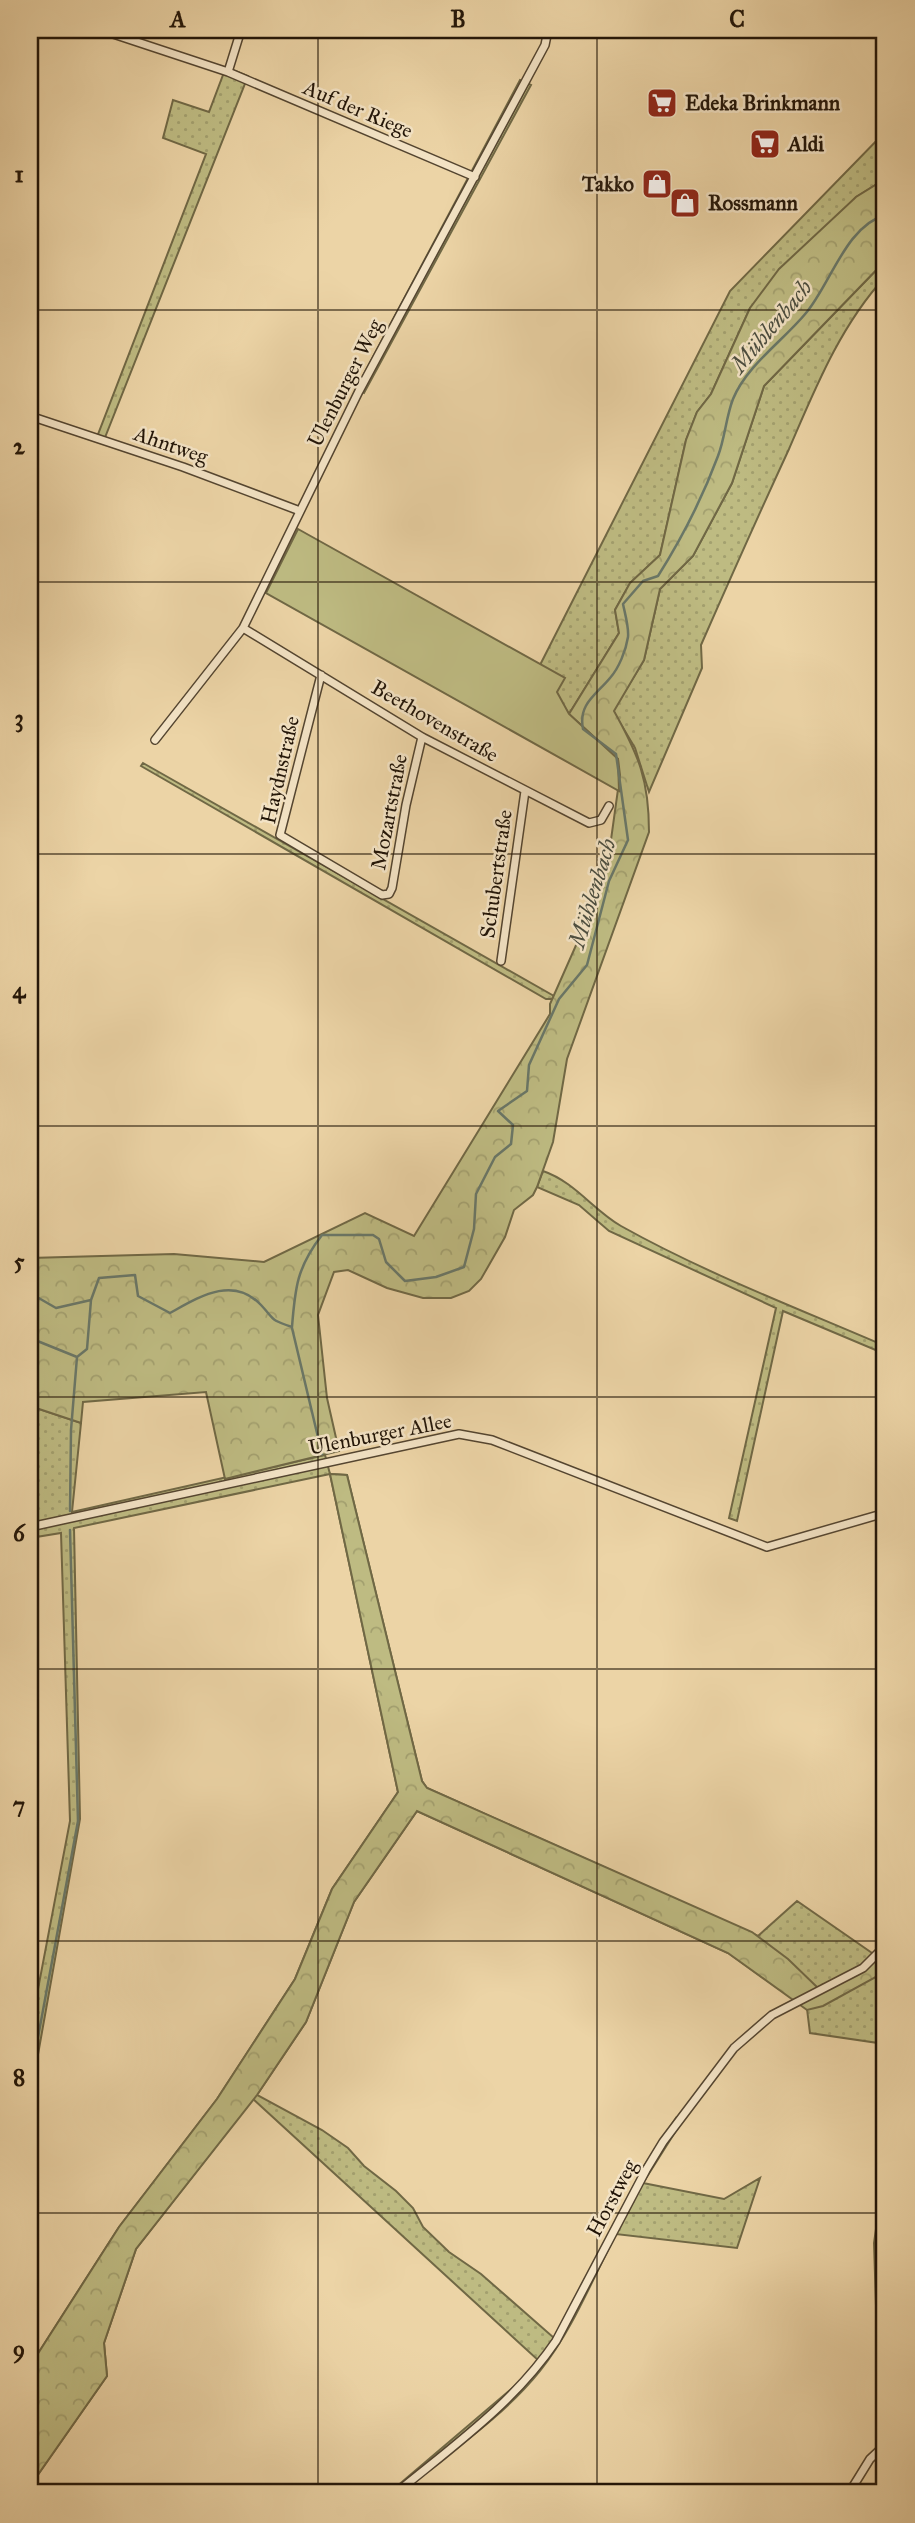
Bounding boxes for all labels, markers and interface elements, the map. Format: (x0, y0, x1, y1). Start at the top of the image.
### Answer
text: A (168, 5, 186, 33)
text: B (450, 5, 466, 33)
text: C (729, 5, 745, 33)
street label: Auf der Riege (299, 74, 417, 144)
supermarket icon: Edeka Brinkmann (645, 86, 679, 120)
place label: Edeka Brinkmann (685, 90, 841, 116)
supermarket icon: Aldi (748, 127, 782, 161)
place label: Aldi (786, 131, 824, 157)
text: 1 (14, 160, 24, 188)
shop icon: Takko (640, 167, 674, 201)
place label: Takko (581, 171, 634, 197)
shop icon: Rossmann (668, 186, 702, 220)
place label: Rossmann (708, 190, 799, 216)
water label: Mühlenbach (723, 274, 818, 380)
street label: Ulenburger Weg (302, 315, 388, 451)
street label: Ahntweg (130, 420, 212, 470)
text: 2 (13, 432, 25, 460)
street label: Beethovenstraße (367, 674, 503, 768)
text: 3 (14, 704, 24, 733)
street label: Haydnstraße (255, 713, 305, 826)
street label: Mozartstraße (365, 752, 413, 872)
street label: Schubertstraße (474, 808, 518, 940)
water label: Mühlenbach (562, 835, 622, 953)
text: 4 (13, 976, 27, 1004)
text: 5 (14, 1247, 25, 1275)
street label: Ulenburger Allee (306, 1407, 454, 1461)
text: 6 (13, 1519, 26, 1547)
text: 7 (13, 1791, 25, 1819)
text: 8 (13, 2063, 25, 2091)
street label: Horstweg (581, 2155, 643, 2241)
text: 9 (13, 2335, 25, 2364)

